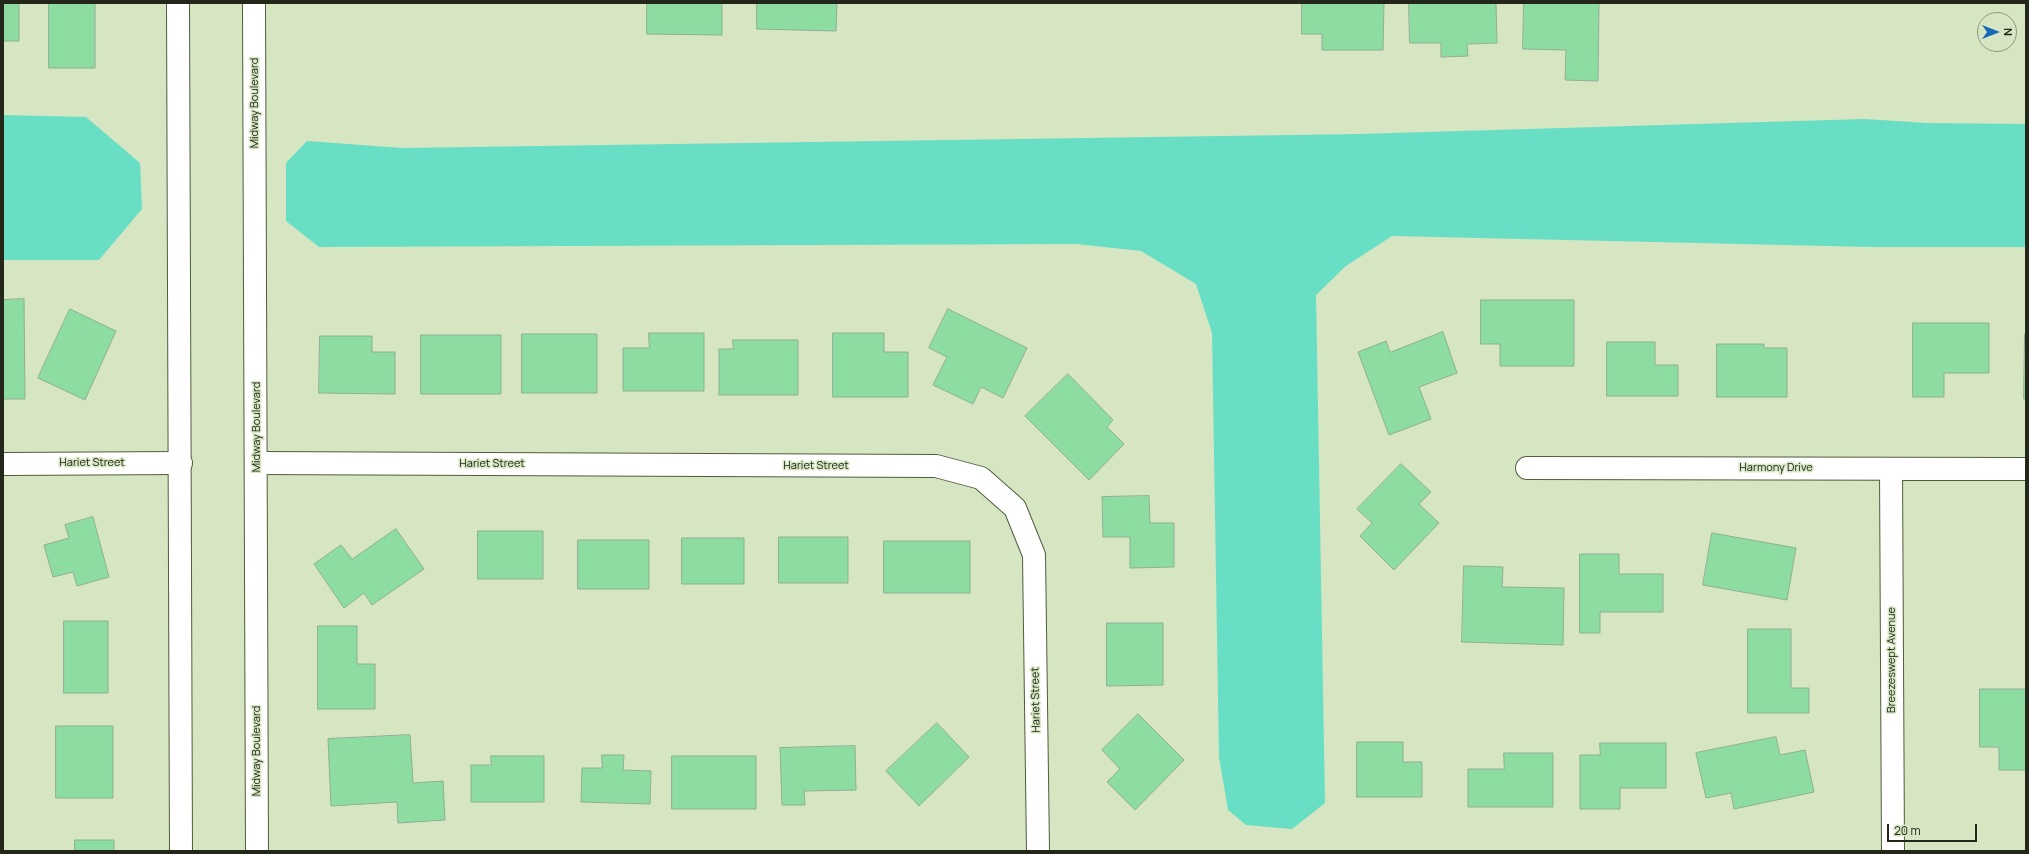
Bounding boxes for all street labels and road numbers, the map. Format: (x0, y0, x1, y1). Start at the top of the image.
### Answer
street label: Midway Boulevard (248, 58, 262, 148)
street label: Midway Boulevard (250, 382, 264, 472)
street label: Hariet Street (59, 456, 125, 470)
street label: Hariet Street (459, 457, 525, 471)
street label: Hariet Street (783, 459, 849, 473)
street label: Harmony Drive (1739, 461, 1813, 475)
street label: Breezeswept Avenue (1885, 607, 1899, 713)
street label: Hariet Street (1029, 667, 1043, 733)
street label: Midway Boulevard (250, 706, 264, 796)

